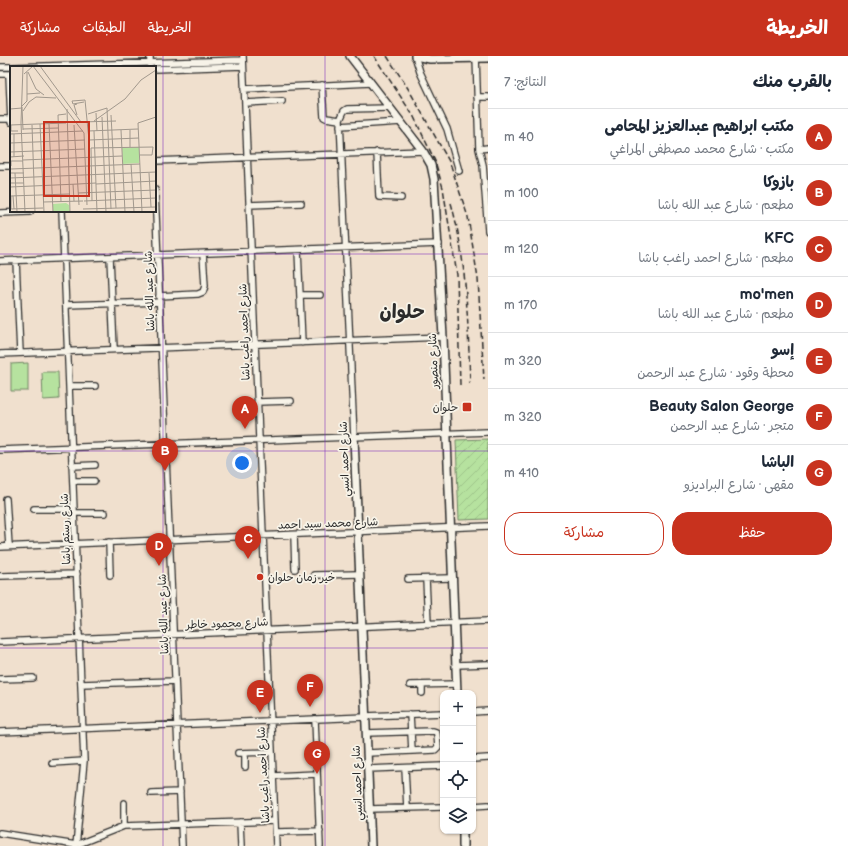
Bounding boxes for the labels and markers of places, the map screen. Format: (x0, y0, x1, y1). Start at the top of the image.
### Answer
pin: A (232, 396, 258, 429)
place label: حلوان (433, 401, 458, 415)
marker: حلوان (461, 401, 473, 413)
pin: B (152, 438, 178, 471)
pin: C (235, 526, 261, 559)
pin: D (146, 533, 172, 566)
place label: خير زمان حلوان (268, 571, 335, 585)
marker: خير زمان حلوان (255, 572, 265, 582)
pin: F (297, 674, 323, 707)
pin: E (247, 680, 273, 713)
pin: G (304, 741, 330, 774)

